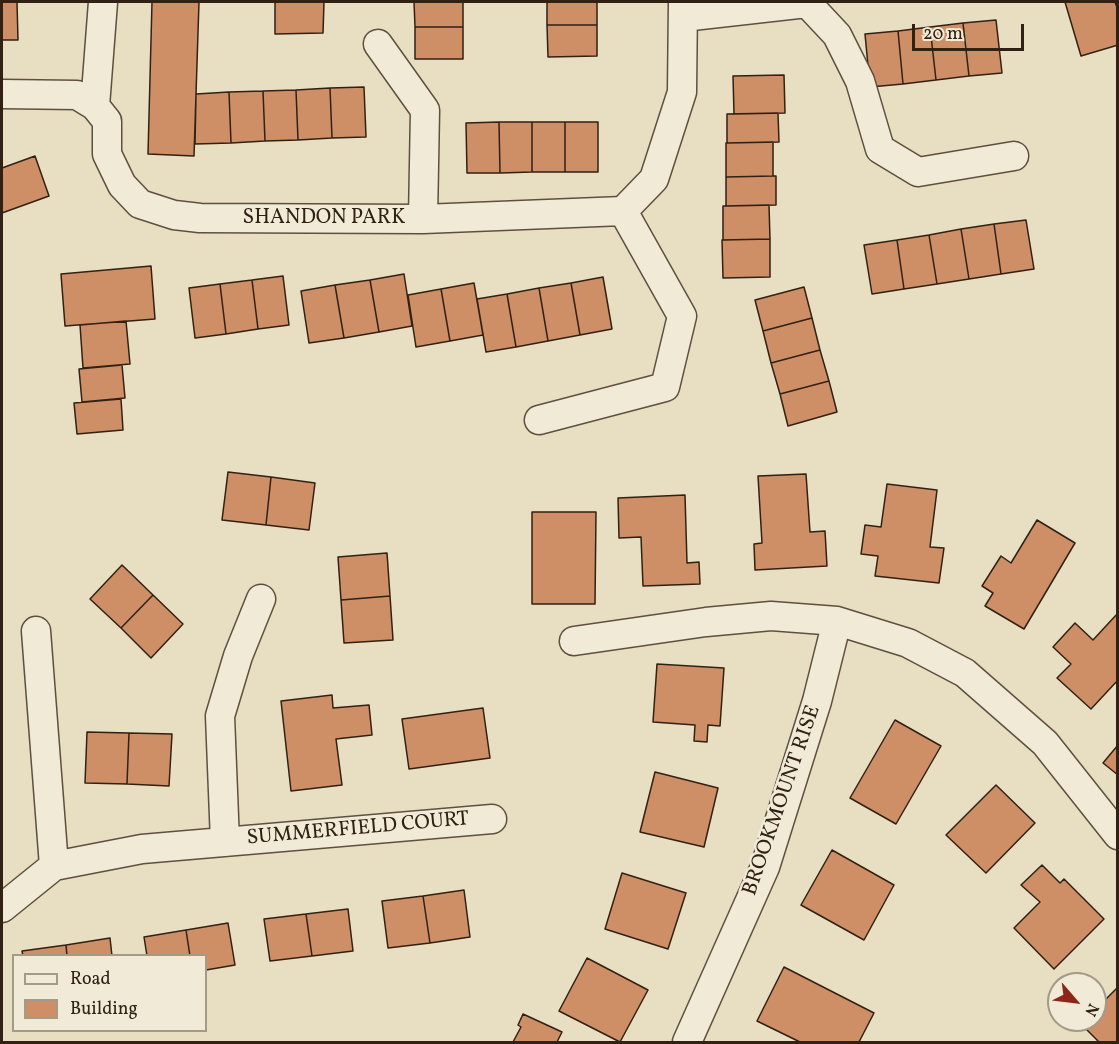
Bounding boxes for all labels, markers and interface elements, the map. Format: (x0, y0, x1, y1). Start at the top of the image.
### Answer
scale bar (915, 12, 1028, 50)
text: 20 m (923, 22, 963, 47)
street label: SHANDON PARK (243, 206, 405, 232)
street label: BROOKMOUNT RISE (739, 703, 827, 899)
street label: SUMMERFIELD COURT (246, 808, 470, 852)
legend (12, 954, 207, 1032)
text: Road (70, 967, 111, 992)
north arrow (1047, 972, 1107, 1032)
text: Building (70, 997, 138, 1022)
text: N (1079, 999, 1104, 1020)

